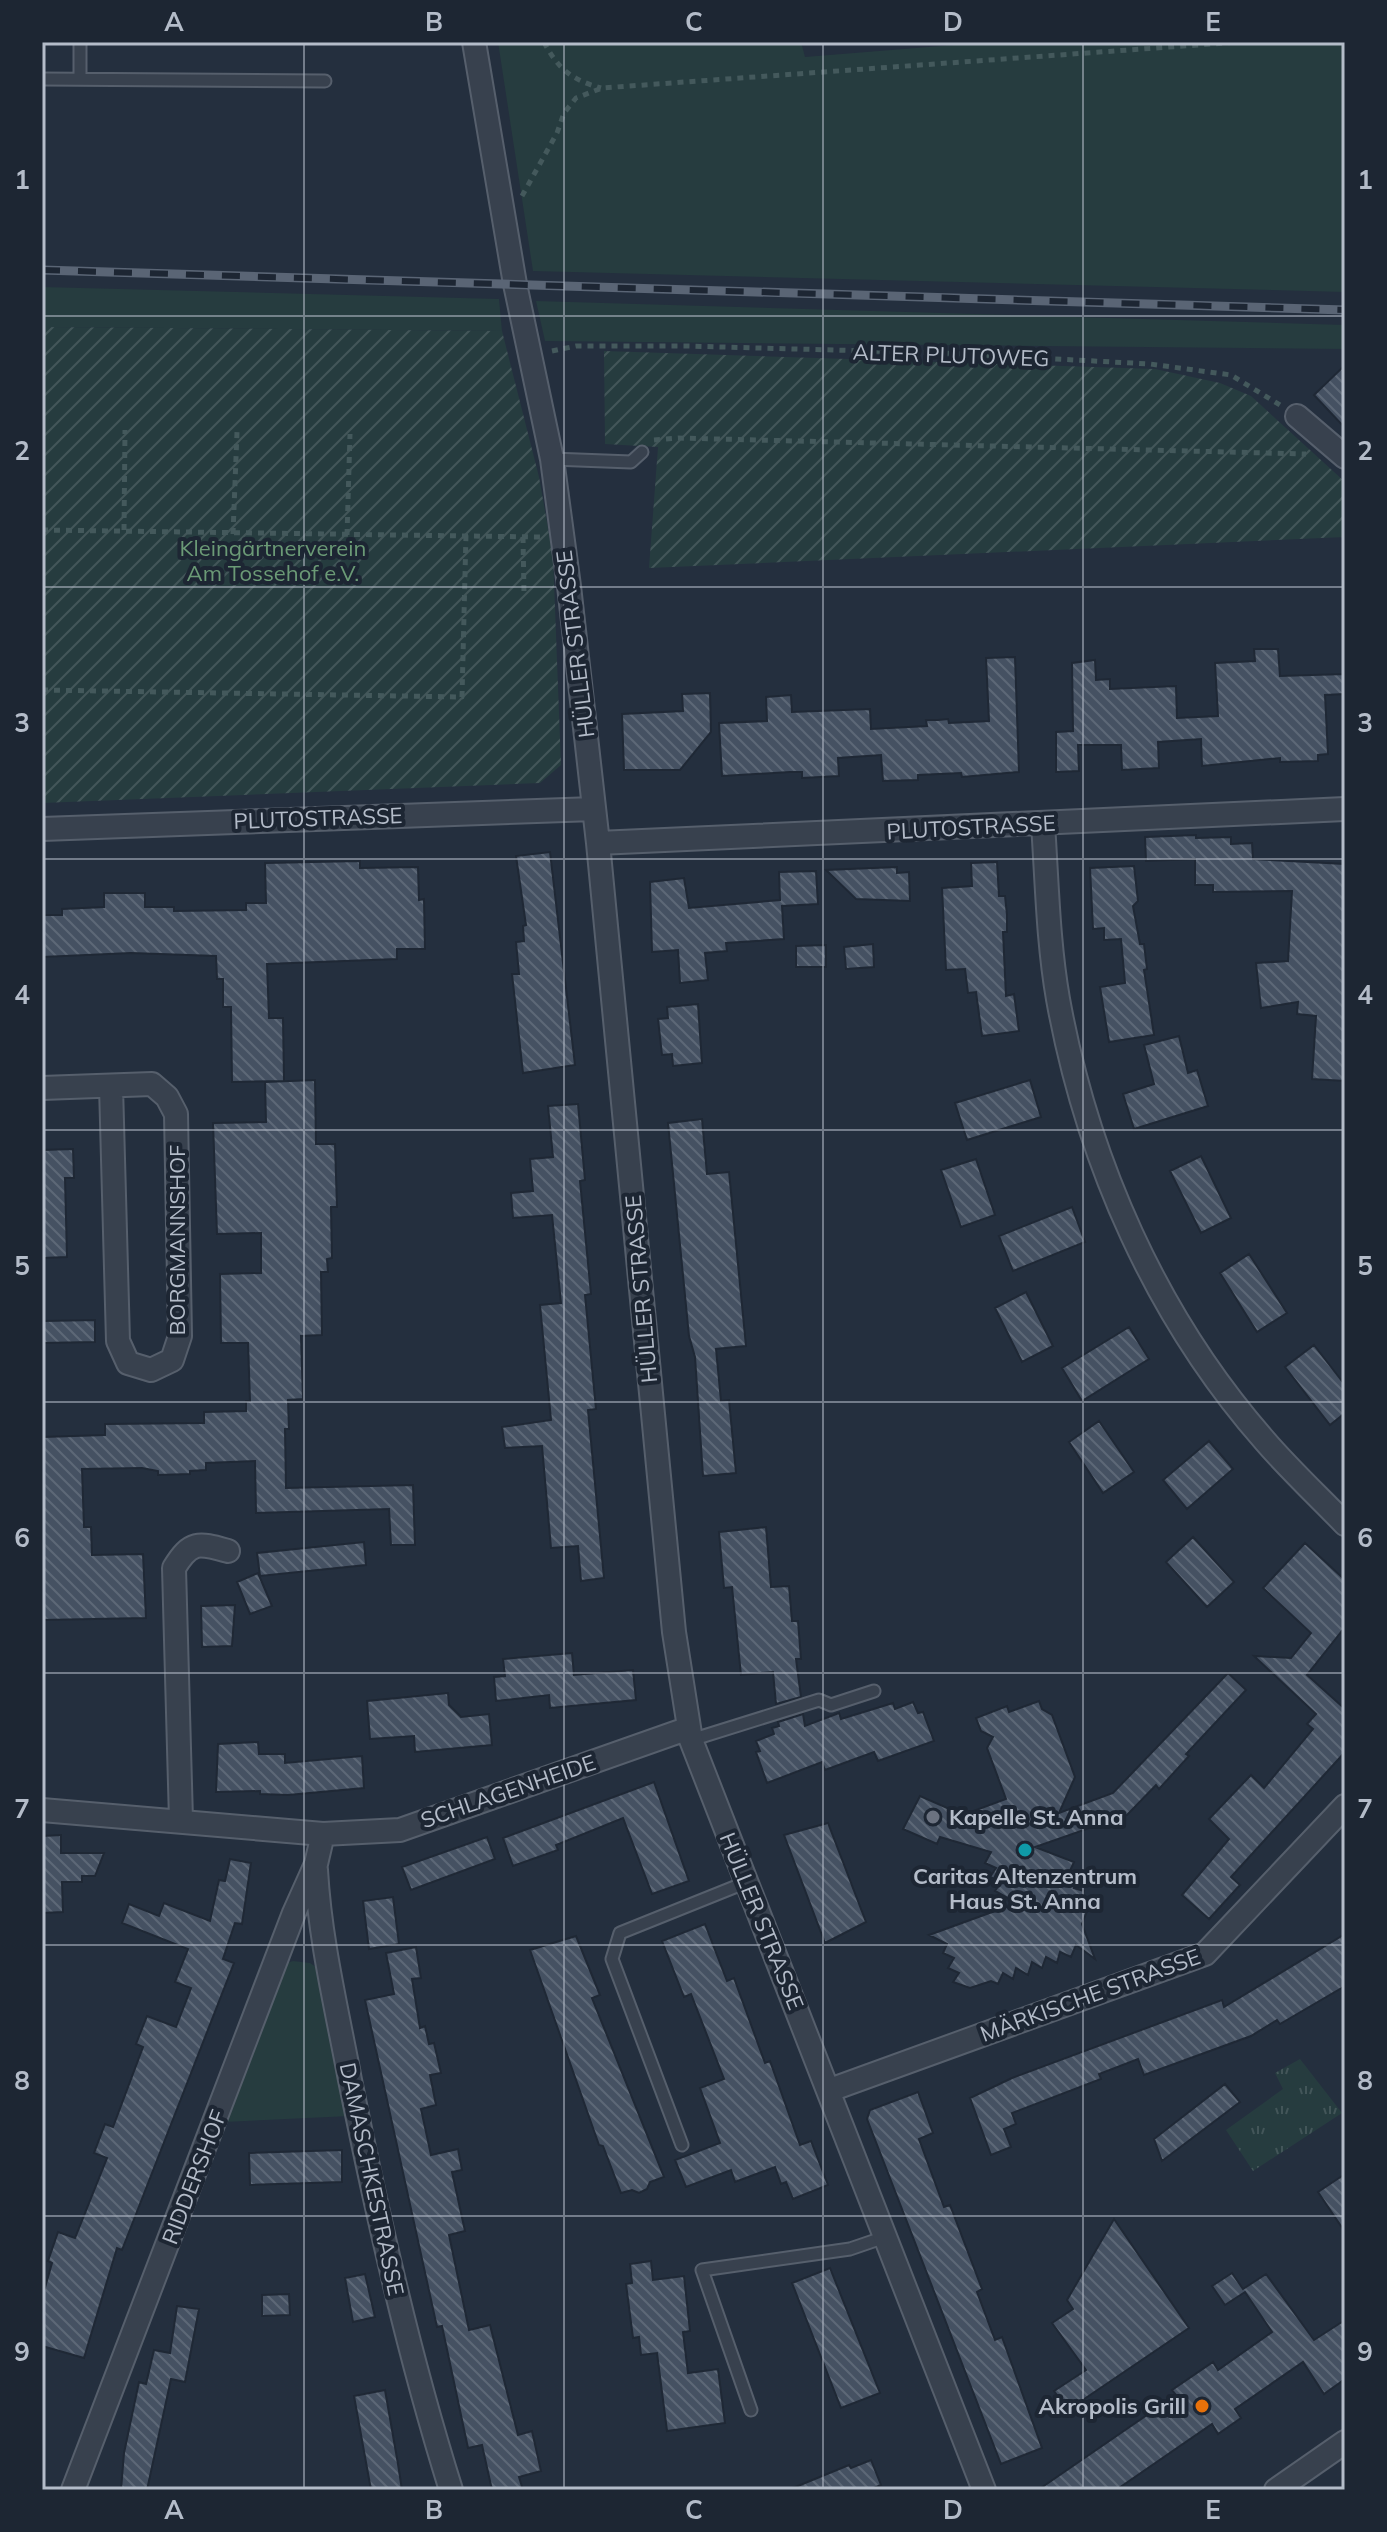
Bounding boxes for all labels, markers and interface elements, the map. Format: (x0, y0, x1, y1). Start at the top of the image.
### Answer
text: A (164, 5, 184, 38)
text: B (425, 5, 443, 38)
text: C (685, 5, 703, 38)
text: D (943, 5, 963, 38)
text: E (1205, 5, 1221, 38)
text: 1 (14, 163, 30, 196)
text: 1 (1357, 163, 1373, 196)
street label: ALTER PLUTOWEG (852, 338, 1050, 372)
text: 2 (14, 434, 30, 467)
text: 2 (1357, 434, 1373, 467)
park label: Kleingärtnerverein Am Tossehof e.V. (180, 534, 366, 587)
street label: HÜLLER STRASSE (550, 549, 600, 739)
text: 3 (14, 706, 30, 739)
text: 3 (1357, 706, 1373, 739)
street label: PLUTOSTRASSE (233, 801, 403, 835)
street label: PLUTOSTRASSE (886, 809, 1056, 845)
text: 4 (14, 978, 30, 1011)
text: 4 (1357, 978, 1373, 1011)
street label: BORGMANNSHOF (163, 1145, 191, 1335)
street label: HÜLLER STRASSE (619, 1194, 663, 1384)
text: 5 (14, 1249, 30, 1282)
text: 5 (1357, 1249, 1373, 1282)
text: 6 (14, 1521, 30, 1554)
text: 6 (1357, 1521, 1373, 1554)
street label: SCHLAGENHEIDE (417, 1748, 599, 1834)
text: 7 (14, 1792, 30, 1825)
text: 7 (1357, 1792, 1373, 1825)
place label: Kapelle St. Anna (949, 1803, 1124, 1831)
marker: Kapelle St. Anna (924, 1808, 942, 1826)
street label: HÜLLER STRASSE (714, 1828, 810, 2014)
marker: Caritas Altenzentrum Haus St. Anna (1016, 1841, 1034, 1859)
place label: Caritas Altenzentrum Haus St. Anna (913, 1862, 1137, 1915)
street label: MÄRKISCHE STRASSE (976, 1942, 1204, 2048)
street label: DAMASCHKESTRASSE (334, 2060, 410, 2298)
text: 8 (14, 2064, 30, 2097)
text: 8 (1357, 2064, 1373, 2097)
street label: RIDDERSHOF (156, 2106, 232, 2248)
text: 9 (14, 2335, 30, 2368)
text: 9 (1357, 2335, 1373, 2368)
place label: Akropolis Grill (1039, 2392, 1186, 2420)
marker: Akropolis Grill (1193, 2397, 1211, 2415)
text: A (164, 2493, 184, 2526)
text: B (425, 2493, 443, 2526)
text: C (685, 2493, 703, 2526)
text: D (943, 2493, 963, 2526)
text: E (1205, 2493, 1221, 2526)

